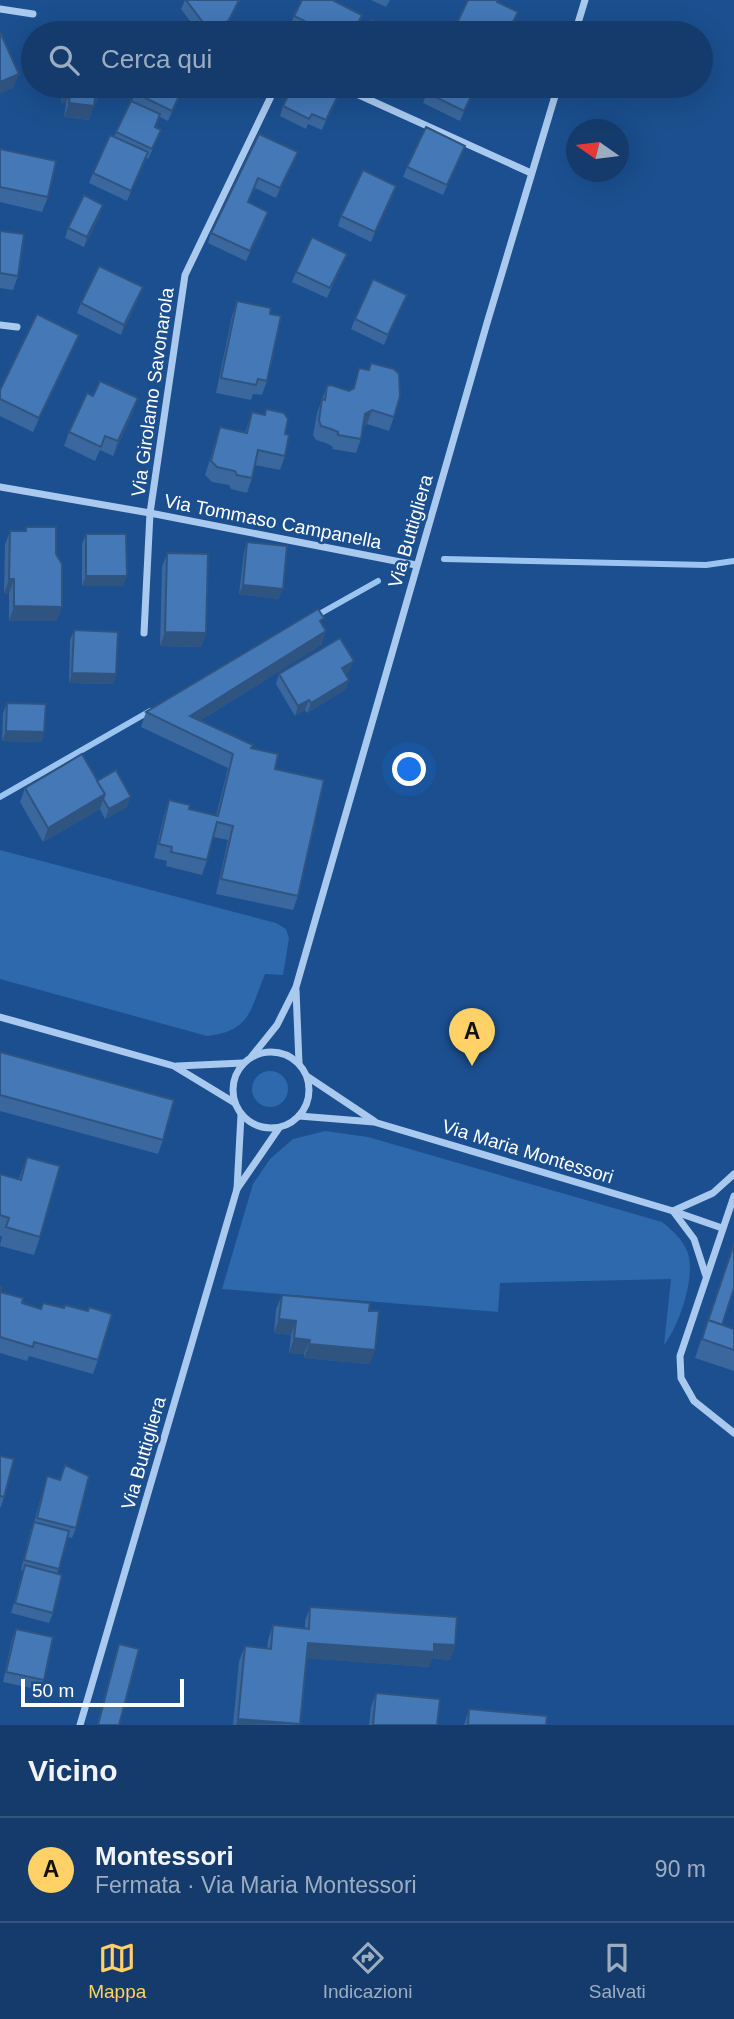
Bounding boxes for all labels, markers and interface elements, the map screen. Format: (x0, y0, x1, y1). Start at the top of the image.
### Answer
search box (21, 21, 713, 98)
icon: search (45, 41, 83, 79)
text: Cerca qui (101, 44, 212, 74)
north arrow (566, 119, 629, 182)
street label: Via Girolamo Savonarola (127, 286, 178, 498)
street label: Via Buttigliera (384, 472, 437, 590)
street label: Via Tommaso Campanella (162, 490, 384, 553)
your location (392, 752, 426, 786)
pin: A (449, 1008, 495, 1066)
street label: Via Maria Montessori (440, 1115, 616, 1188)
street label: Via Buttigliera (117, 1394, 170, 1512)
scale bar (21, 1676, 184, 1708)
text: 50 m (32, 1680, 74, 1701)
text: Vicino (28, 1754, 117, 1787)
text: Montessori (95, 1841, 234, 1871)
text: A (43, 1856, 59, 1882)
text: 90 m (655, 1856, 706, 1882)
text: Fermata · Via Maria Montessori (95, 1872, 417, 1898)
tab: Mappa (88, 1939, 146, 2003)
tab: Indicazioni (323, 1939, 412, 2003)
tab: Salvati (589, 1939, 646, 2003)

